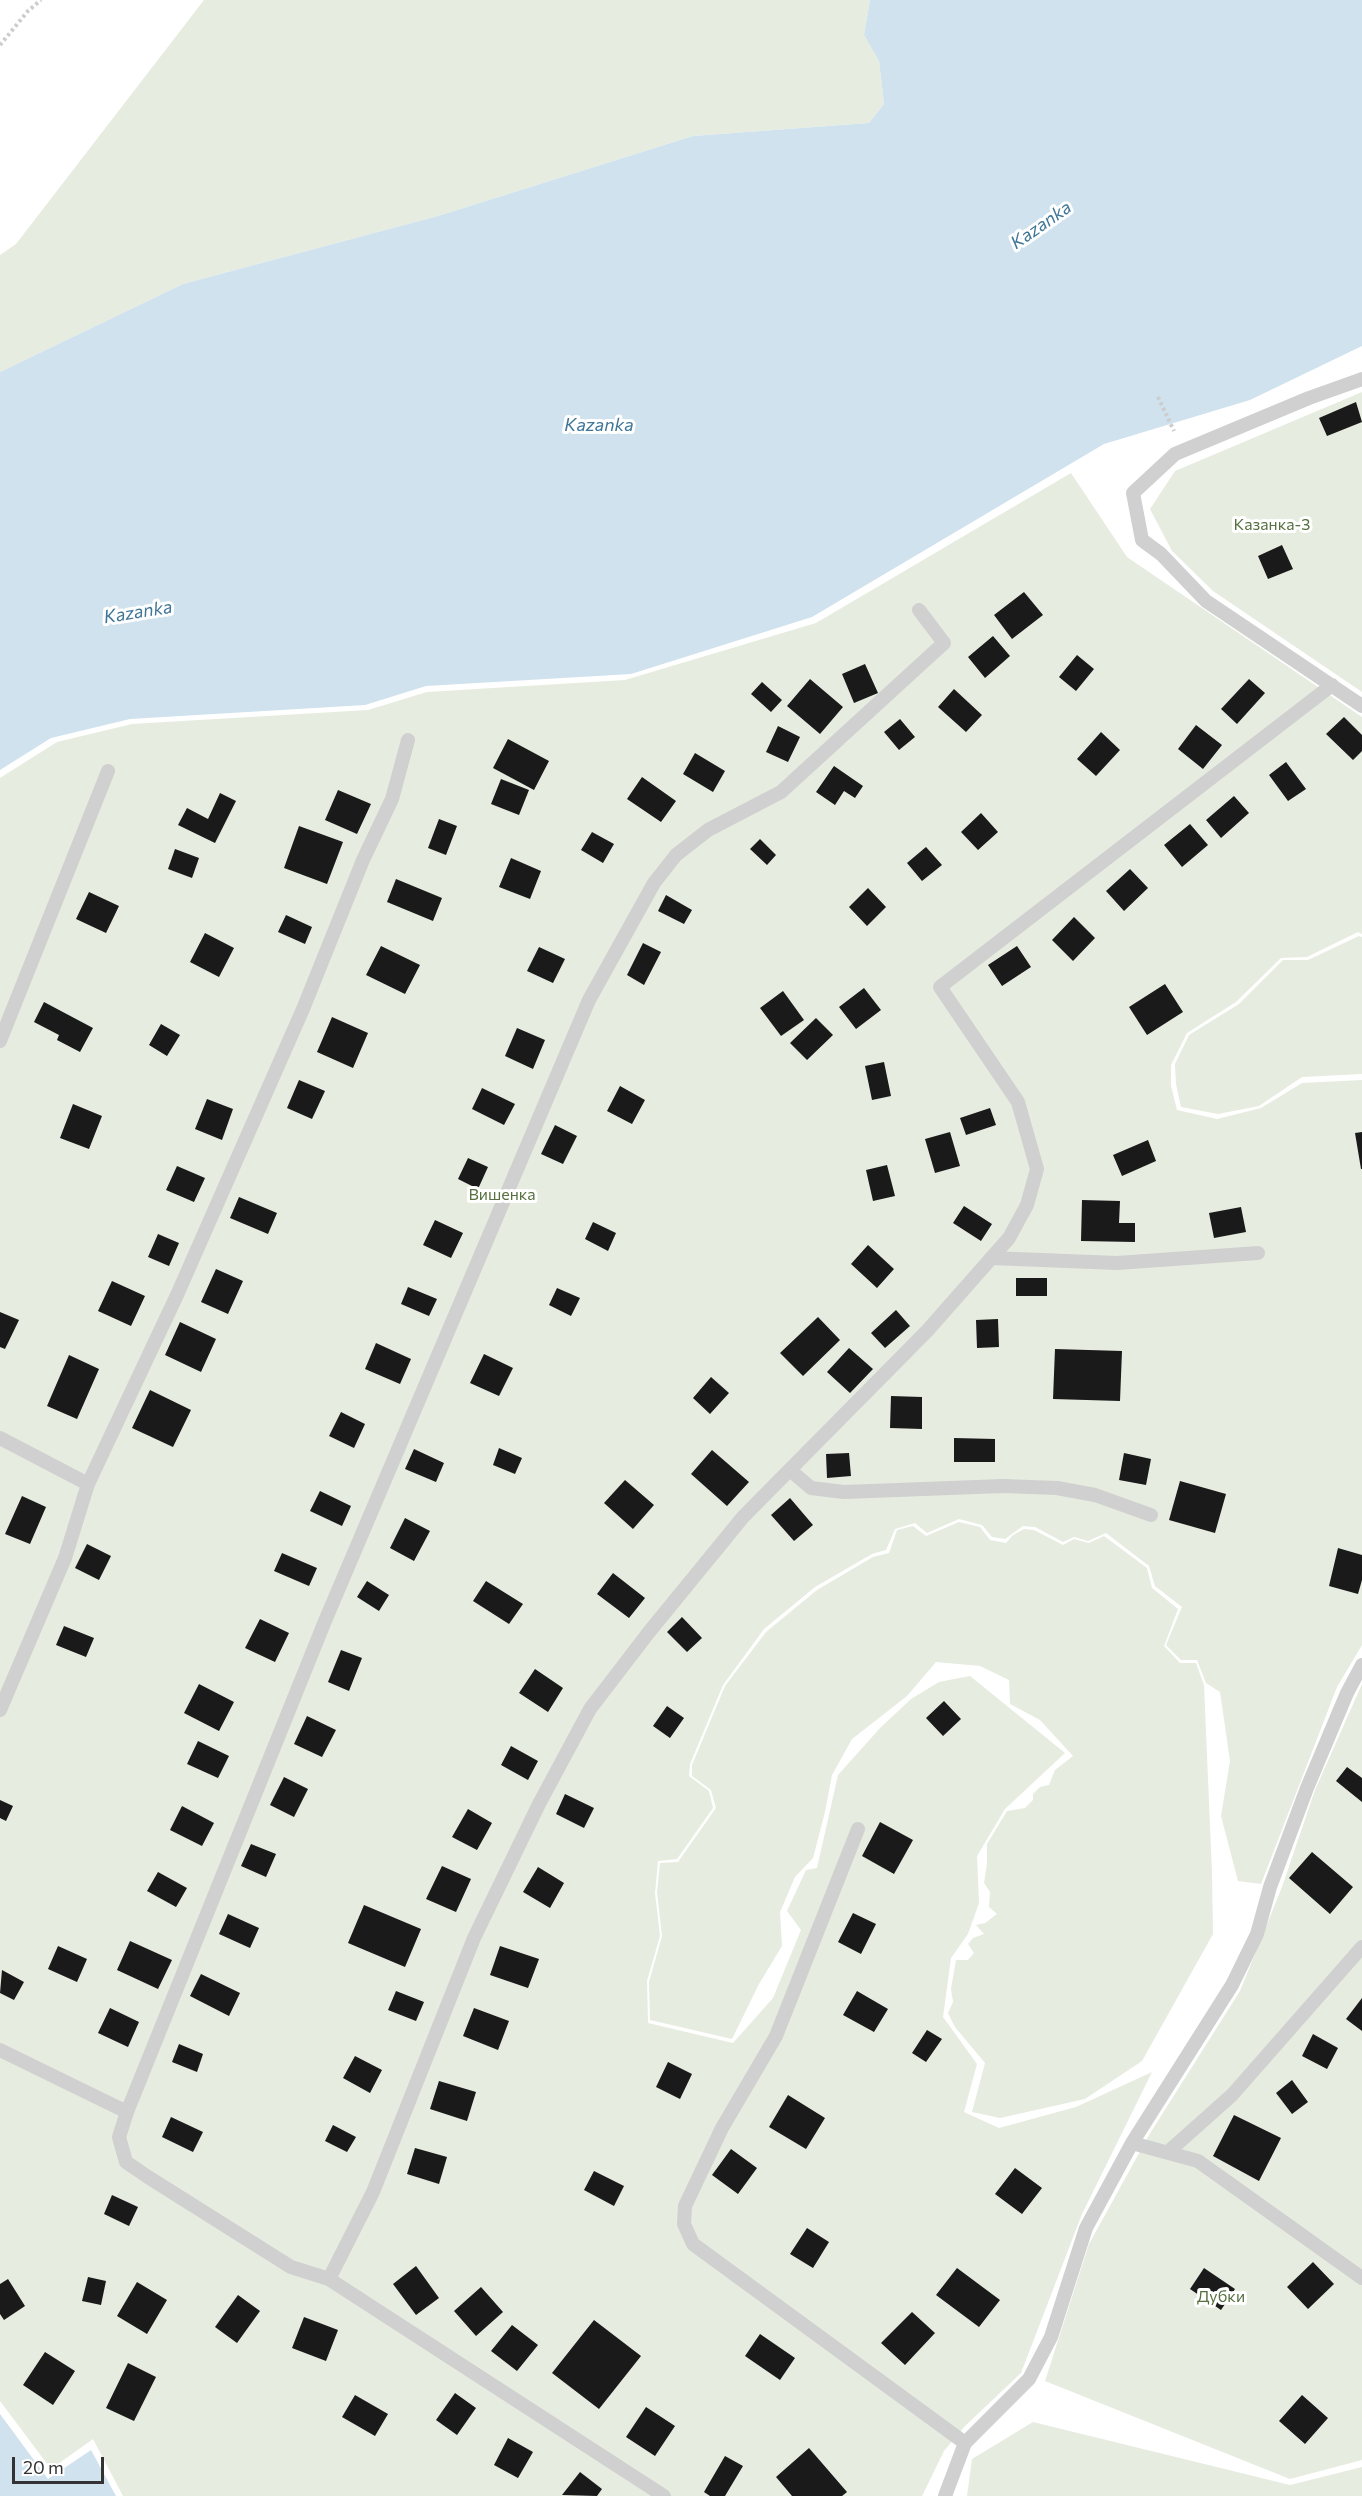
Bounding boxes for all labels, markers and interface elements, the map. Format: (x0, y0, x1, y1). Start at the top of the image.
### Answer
water label: Kazanka (1006, 196, 1076, 254)
water label: Kazanka (564, 414, 634, 436)
park label: Казанка-3 (1234, 515, 1310, 535)
water label: Kazanka (102, 596, 174, 628)
park label: Вишенка (468, 1185, 536, 1205)
park label: Дубки (1197, 2287, 1245, 2307)
scale bar (15, 2445, 106, 2483)
text: 20 m (23, 2456, 64, 2478)

